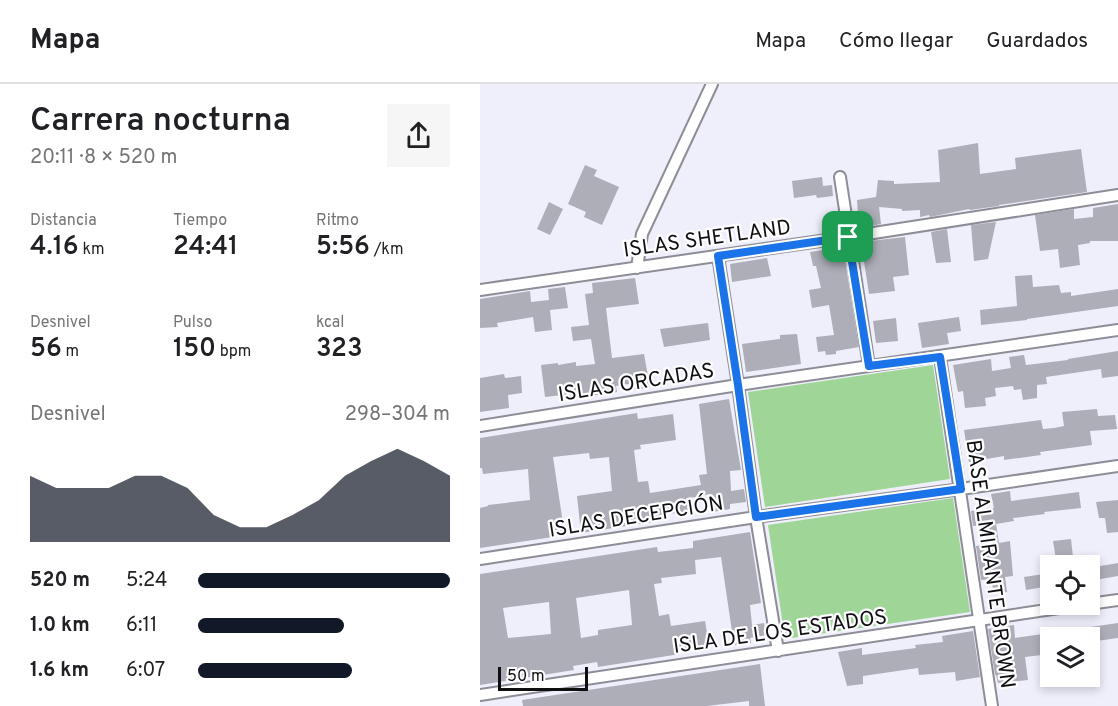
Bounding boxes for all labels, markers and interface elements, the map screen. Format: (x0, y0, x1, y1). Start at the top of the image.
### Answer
text: Mapa (30, 23, 100, 59)
text: Mapa (755, 28, 806, 55)
text: Cómo llegar (839, 28, 953, 55)
text: Guardados (986, 28, 1088, 55)
text: Carrera nocturna (30, 101, 291, 143)
button: share (387, 104, 450, 167)
text: 20:11 · 8 × 520 m (30, 145, 177, 171)
text: Distancia (30, 211, 97, 231)
text: Tiempo (173, 211, 227, 231)
text: Ritmo (316, 211, 359, 231)
pin (822, 211, 873, 262)
street label: ISLAS SHETLAND (622, 214, 793, 265)
icon: arrive (831, 220, 864, 253)
text: 4.16 (30, 231, 79, 264)
text: 24:41 (173, 231, 238, 264)
text: 5:56 (316, 231, 370, 264)
text: km (79, 240, 105, 260)
text: /km (370, 240, 404, 260)
text: Desnivel (30, 313, 91, 333)
text: Pulso (173, 313, 212, 333)
text: kcal (316, 313, 344, 333)
text: 56 (30, 333, 62, 366)
text: 150 (173, 333, 216, 366)
text: 323 (316, 333, 363, 366)
text: m (62, 342, 79, 362)
text: bpm (216, 342, 251, 362)
street label: ISLAS ORCADAS (556, 358, 716, 409)
text: Desnivel (30, 402, 106, 428)
text: 298–304 m (345, 402, 450, 428)
street label: BASE ALMIRANTE BROWN (959, 438, 1020, 690)
street label: ISLAS DECEPCIÓN (547, 489, 726, 545)
map controls (1040, 555, 1100, 687)
button: locate (1040, 555, 1100, 615)
text: 520 m (30, 568, 90, 594)
text: 5:24 (126, 568, 167, 594)
street label: ISLA DE LOS ESTADOS (672, 604, 889, 661)
text: 1.0 km (30, 613, 90, 639)
text: 6:11 (126, 613, 157, 639)
button: layers (1040, 627, 1100, 687)
text: 1.6 km (30, 658, 89, 684)
text: 6:07 (126, 658, 165, 684)
scale bar (498, 664, 588, 692)
text: 50 m (507, 667, 545, 687)

